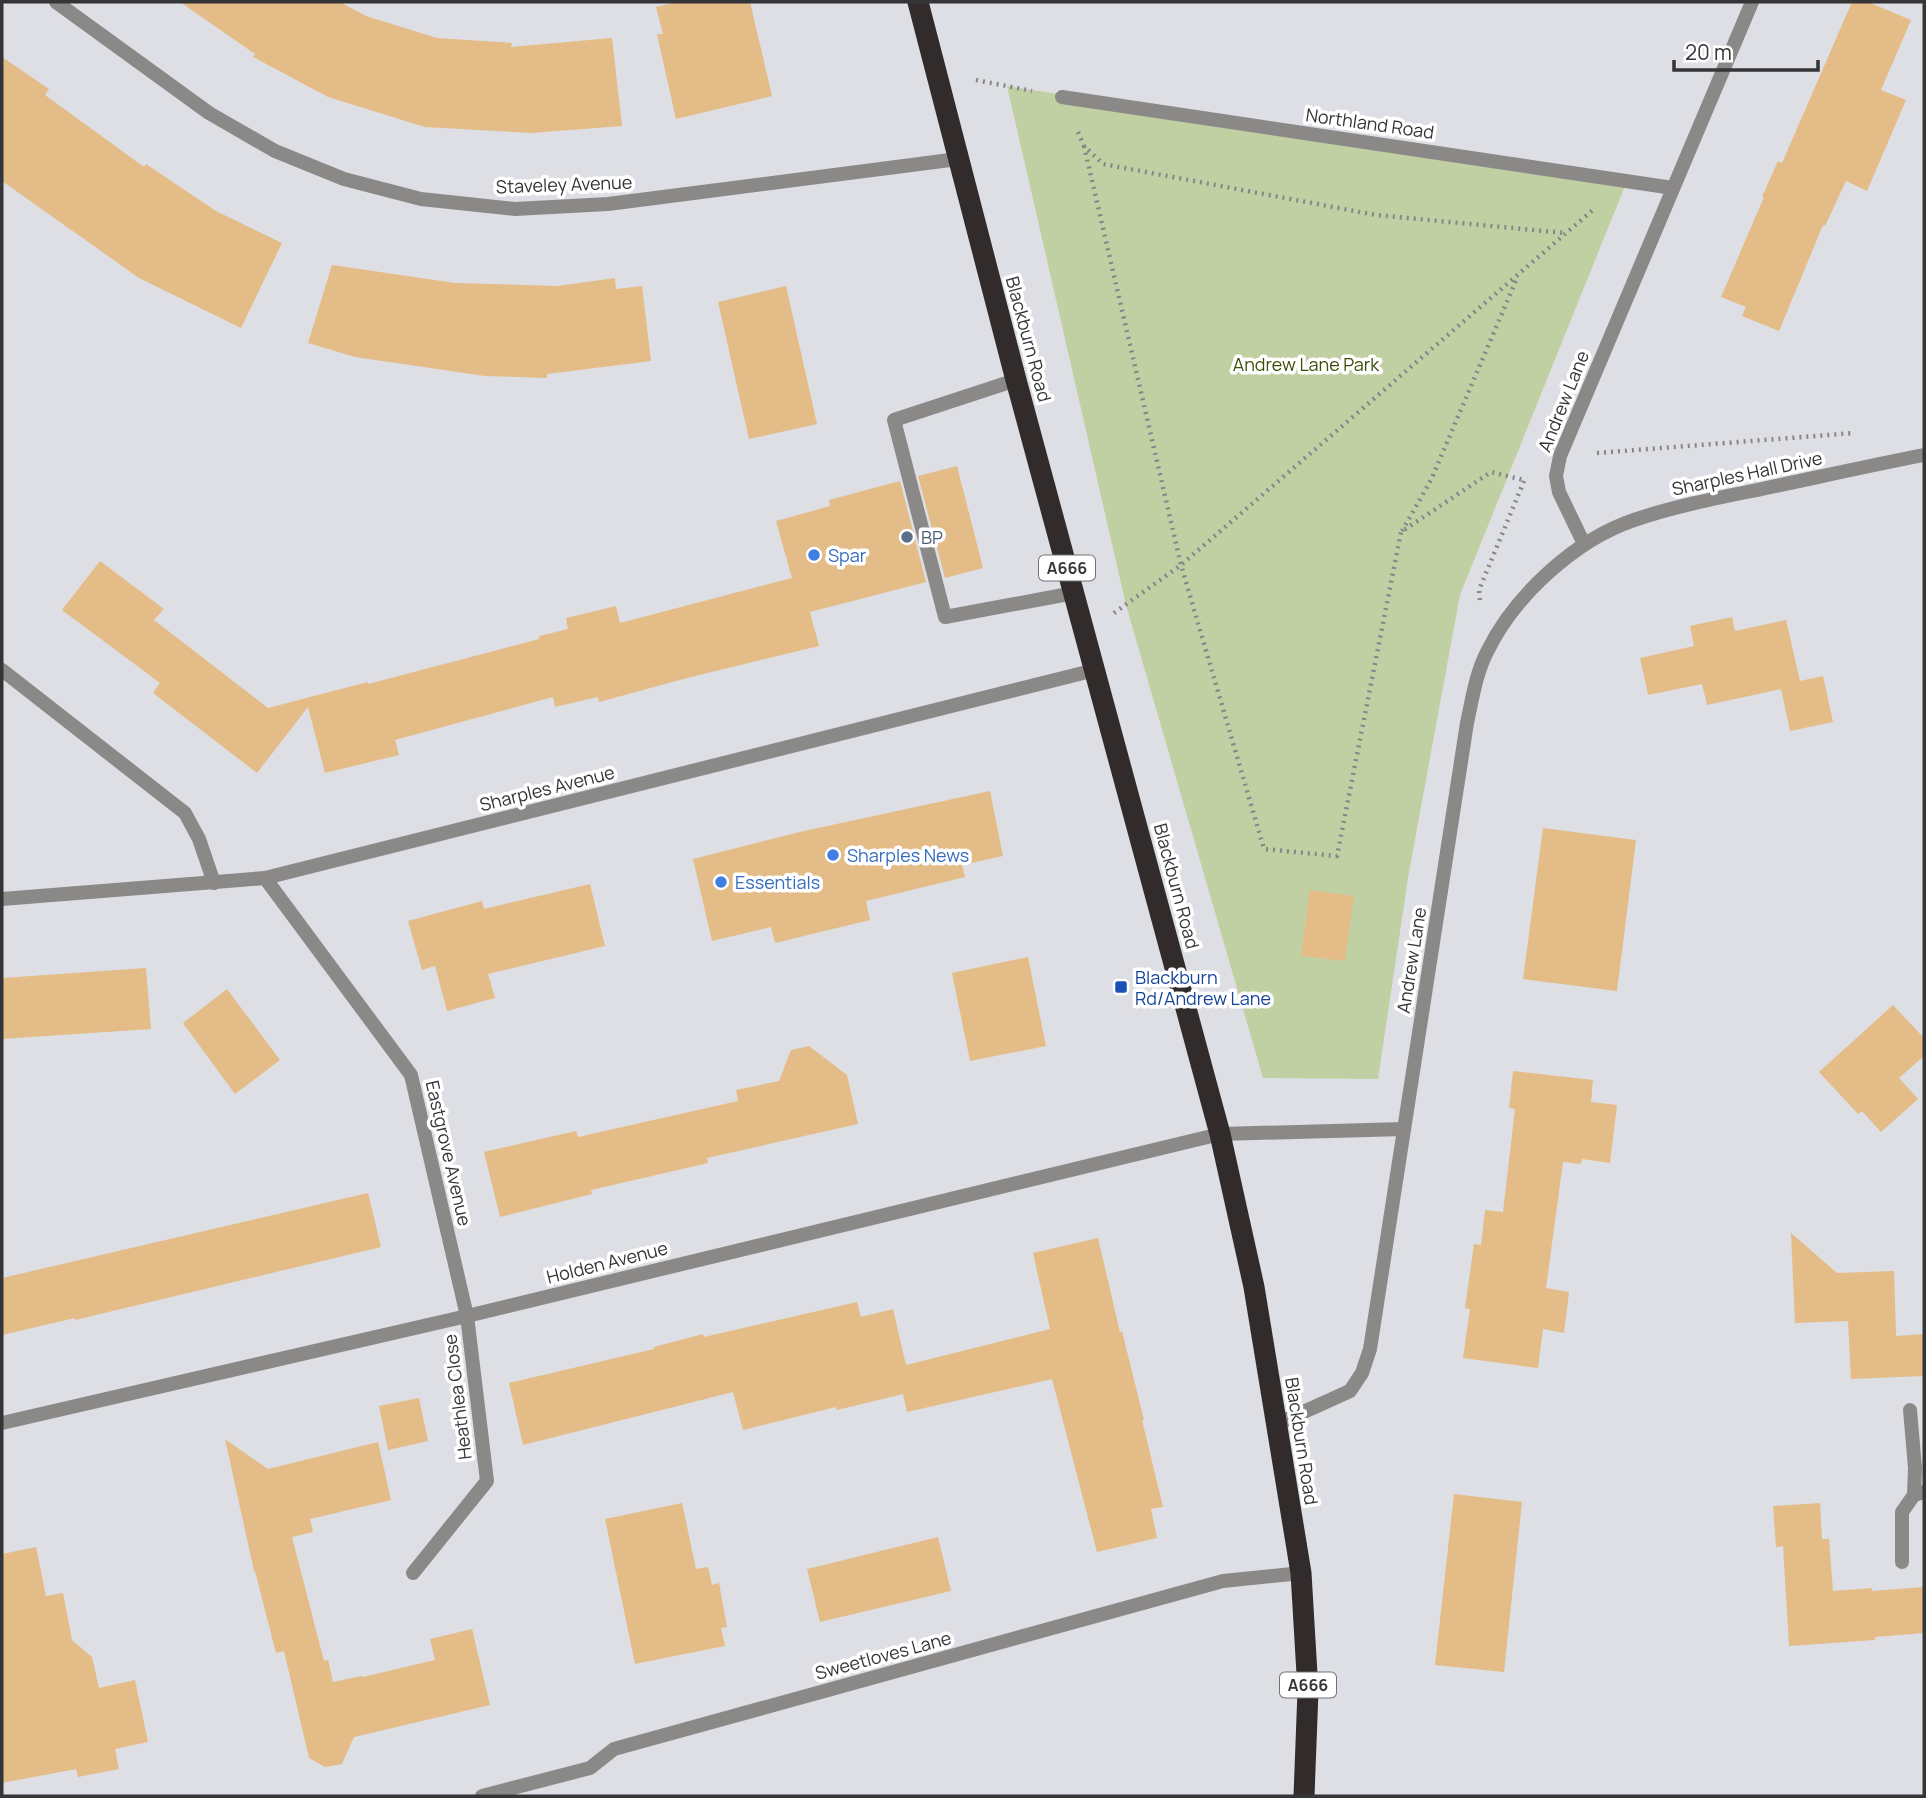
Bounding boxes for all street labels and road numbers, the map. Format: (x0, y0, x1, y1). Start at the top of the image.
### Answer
street label: Northland Road (1304, 102, 1436, 144)
street label: Staveley Avenue (495, 170, 633, 198)
street label: Blackburn Road (1001, 274, 1057, 404)
street label: Andrew Lane (1532, 347, 1594, 455)
street label: Sharples Hall Drive (1670, 445, 1824, 501)
road number: A666 (1039, 555, 1095, 580)
street label: Sharples Avenue (477, 760, 617, 816)
street label: Blackburn Road (1149, 821, 1205, 951)
street label: Andrew Lane (1391, 905, 1431, 1015)
street label: Eastgrove Avenue (421, 1078, 477, 1228)
street label: Holden Avenue (544, 1235, 670, 1289)
street label: Heathlea Close (437, 1333, 477, 1461)
street label: Blackburn Road (1280, 1375, 1324, 1507)
street label: Sweetloves Lane (812, 1625, 954, 1685)
road number: A666 (1280, 1672, 1336, 1698)

